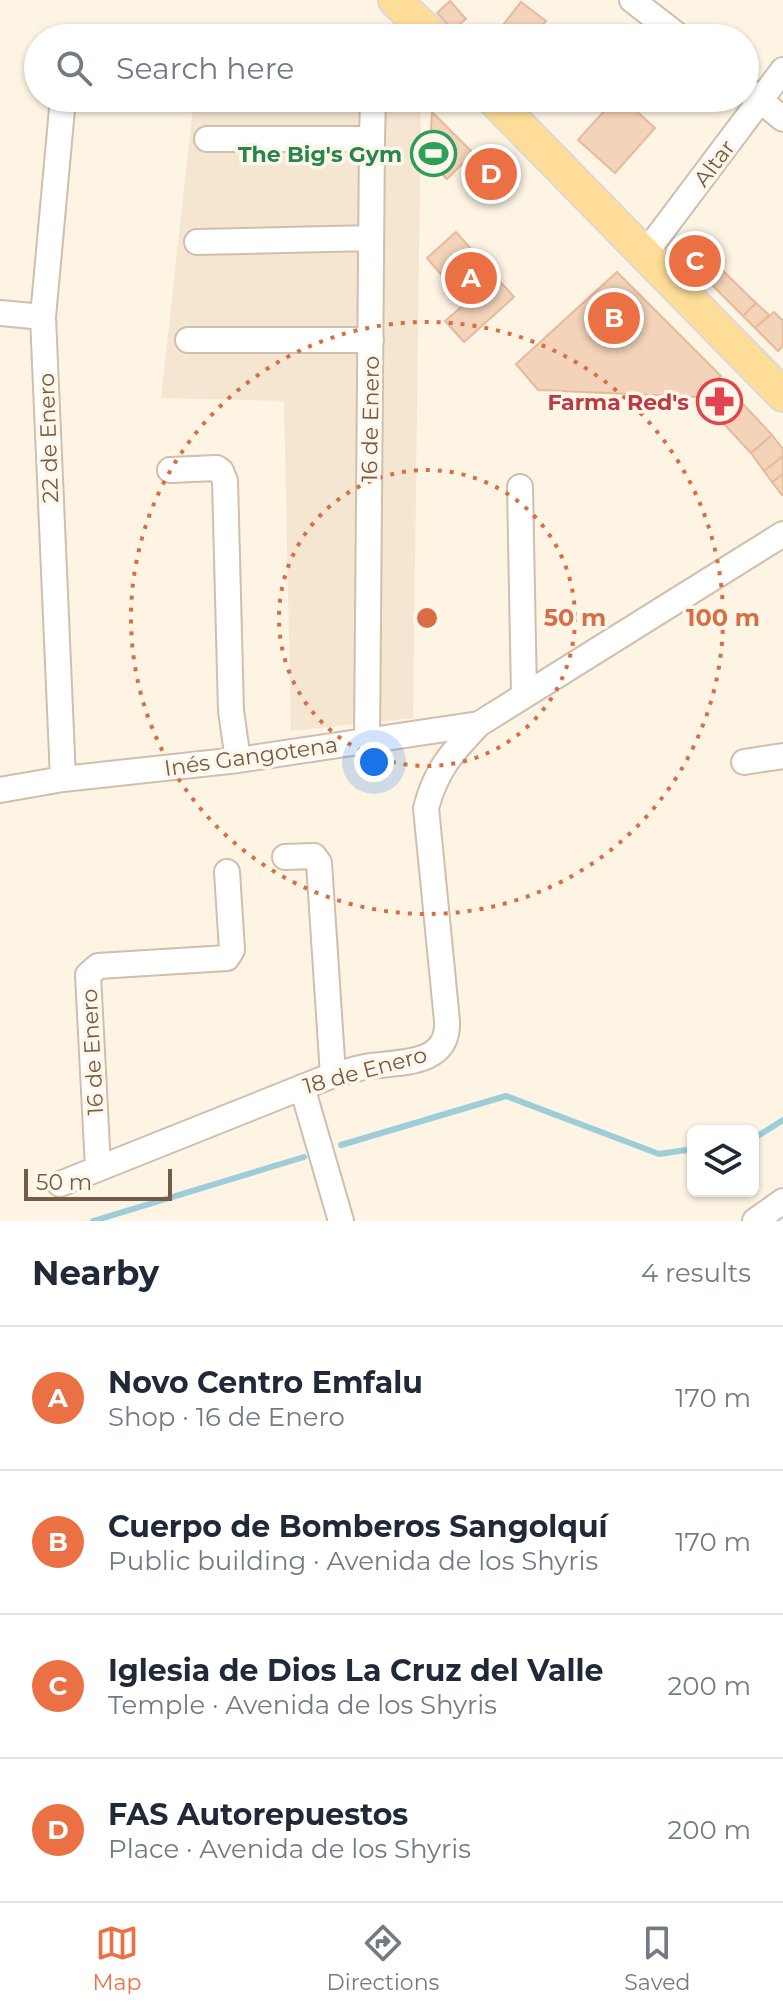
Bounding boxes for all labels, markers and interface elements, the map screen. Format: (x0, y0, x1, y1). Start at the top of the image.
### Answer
search box (24, 24, 759, 112)
icon: search (52, 46, 96, 90)
text: Search here (116, 50, 294, 87)
sports icon: The Big's Gym (409, 130, 457, 178)
street label: Altar (688, 134, 741, 192)
place label: The Big's Gym (238, 141, 402, 168)
pin: D (465, 144, 517, 204)
pin: C (669, 231, 721, 291)
pin: A (445, 248, 497, 308)
pin: B (588, 288, 640, 348)
street label: 16 de Enero (356, 356, 385, 482)
street label: 22 de Enero (33, 373, 64, 503)
pharmacy icon: Farma Red's (696, 378, 744, 426)
place label: Farma Red's (547, 389, 689, 416)
text: 50 m (544, 603, 606, 632)
text: 100 m (686, 603, 760, 632)
centre of rings (413, 604, 441, 632)
street label: Inés Gangotena (163, 731, 339, 782)
your location (354, 742, 394, 782)
street label: 16 de Enero (76, 988, 109, 1116)
street label: 18 de Enero (300, 1041, 430, 1100)
map controls (687, 1125, 759, 1197)
button: layers (687, 1125, 759, 1197)
scale bar (24, 1165, 172, 1201)
text: 50 m (36, 1169, 92, 1196)
text: Nearby (32, 1252, 159, 1294)
text: 4 results (641, 1257, 751, 1289)
text: Novo Centro Emfalu (108, 1364, 423, 1401)
text: A (48, 1382, 68, 1414)
text: 170 m (675, 1382, 751, 1414)
text: Shop · 16 de Enero (108, 1401, 345, 1433)
text: Cuerpo de Bomberos Sangolquí (108, 1508, 608, 1545)
text: B (48, 1526, 68, 1558)
text: 170 m (675, 1526, 751, 1558)
text: Public building · Avenida de los Shyris (108, 1545, 598, 1577)
text: Iglesia de Dios La Cruz del Valle (108, 1652, 604, 1689)
text: C (49, 1670, 67, 1702)
text: 200 m (667, 1670, 751, 1702)
text: Temple · Avenida de los Shyris (108, 1689, 497, 1721)
text: FAS Autorepuestos (108, 1796, 408, 1833)
text: D (47, 1814, 69, 1846)
text: 200 m (667, 1814, 751, 1846)
text: Place · Avenida de los Shyris (108, 1833, 471, 1865)
tab: Map (93, 1921, 141, 1996)
tab: Directions (327, 1921, 439, 1996)
tab: Saved (624, 1921, 690, 1996)

